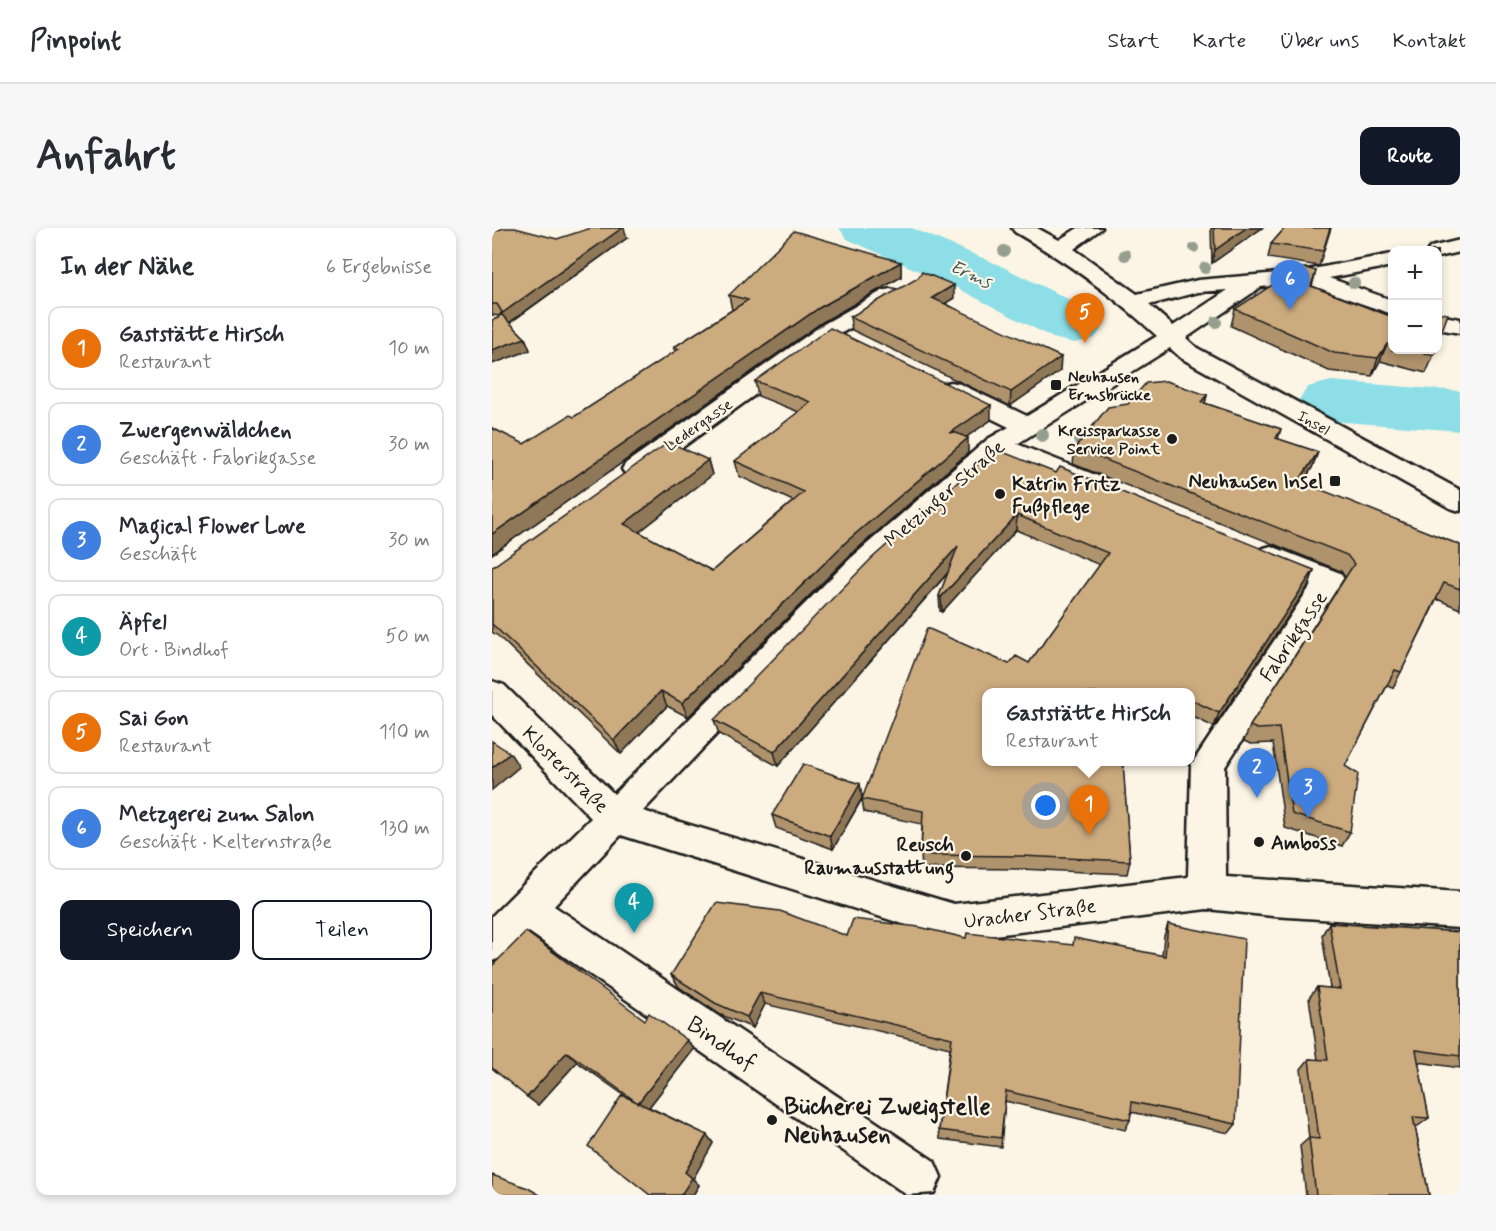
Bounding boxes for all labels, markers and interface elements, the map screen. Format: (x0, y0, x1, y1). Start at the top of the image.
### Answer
text: Pinpoint (30, 23, 121, 60)
text: Start (1108, 27, 1160, 55)
text: Karte (1193, 27, 1246, 55)
text: Über uns (1279, 27, 1359, 55)
text: Kontakt (1392, 27, 1466, 55)
button: Route (1360, 127, 1460, 185)
text: Anfahrt (36, 129, 176, 184)
map controls (1388, 246, 1442, 354)
button: + (1388, 246, 1442, 300)
text: In der Nähe (60, 250, 194, 284)
text: 6 Ergebnisse (326, 254, 432, 281)
water label: Erms (946, 255, 997, 296)
pin: 6 (1270, 260, 1310, 310)
pin: 5 (1066, 294, 1104, 343)
button: − (1388, 300, 1442, 354)
text: Gaststätte Hirsch (119, 321, 284, 349)
text: 1 (77, 335, 86, 362)
text: 10 m (388, 335, 430, 362)
text: Restaurant (119, 349, 212, 376)
place label: Neuhausen Ermsbrücke (1068, 367, 1151, 406)
marker: Neuhausen Ermsbrücke (1049, 378, 1063, 392)
street label: Ledergasse (661, 394, 737, 456)
street label: Insel (1293, 406, 1333, 441)
text: Zwergenwäldchen (119, 417, 292, 445)
place label: Kreissparkasse Service Point (1058, 421, 1161, 460)
text: 2 (77, 431, 86, 458)
text: 30 m (388, 431, 430, 458)
marker: Kreissparkasse Service Point (1165, 432, 1179, 446)
street label: Metzinger Straße (879, 434, 1013, 556)
text: Geschäft · Fabrikgasse (119, 445, 316, 472)
place label: Neuhausen Insel (1188, 469, 1323, 496)
place label: Katrin Fritz Fußpflege (1012, 471, 1121, 521)
marker: Neuhausen Insel (1328, 474, 1342, 488)
marker: Katrin Fritz Fußpflege (993, 487, 1007, 501)
text: Magical Flower Love (119, 513, 306, 541)
text: 3 (77, 527, 86, 554)
text: 30 m (388, 527, 430, 554)
text: Geschäft (119, 541, 197, 568)
street label: Fabrikgasse (1254, 586, 1336, 689)
text: Äpfel (119, 609, 167, 637)
text: 4 (76, 623, 87, 650)
text: 50 m (385, 623, 430, 650)
text: Ort · Bindhof (119, 637, 229, 664)
popup (982, 688, 1195, 766)
text: Gaststätte Hirsch (1006, 700, 1171, 728)
text: Sai Gon (119, 705, 189, 733)
text: 5 (76, 719, 88, 746)
text: 110 m (379, 719, 430, 746)
street label: Klosterstraße (515, 721, 615, 820)
text: Restaurant (1006, 728, 1099, 755)
text: Restaurant (119, 733, 212, 760)
pin: 2 (1238, 748, 1276, 798)
pin: 3 (1288, 768, 1328, 818)
pin: 1 (1070, 786, 1108, 835)
your location (1031, 791, 1060, 820)
text: Metzgerei zum Salon (119, 801, 315, 829)
text: 6 (76, 815, 87, 842)
text: 130 m (379, 815, 430, 842)
text: Geschäft · Kelternstraße (119, 829, 332, 856)
place label: Amboss (1271, 830, 1337, 857)
place label: Reusch Raumausstattung (804, 832, 954, 884)
marker: Amboss (1252, 835, 1266, 849)
marker: Reusch Raumausstattung (959, 849, 973, 863)
pin: 4 (614, 884, 654, 933)
street label: Uracher Straße (963, 893, 1098, 936)
button: Speichern (60, 900, 240, 960)
button: Teilen (252, 900, 432, 960)
street label: Bindhof (680, 1010, 762, 1079)
place label: Bücherei Zweigstelle Neuhausen (784, 1092, 991, 1151)
marker: Bücherei Zweigstelle Neuhausen (765, 1113, 779, 1127)

